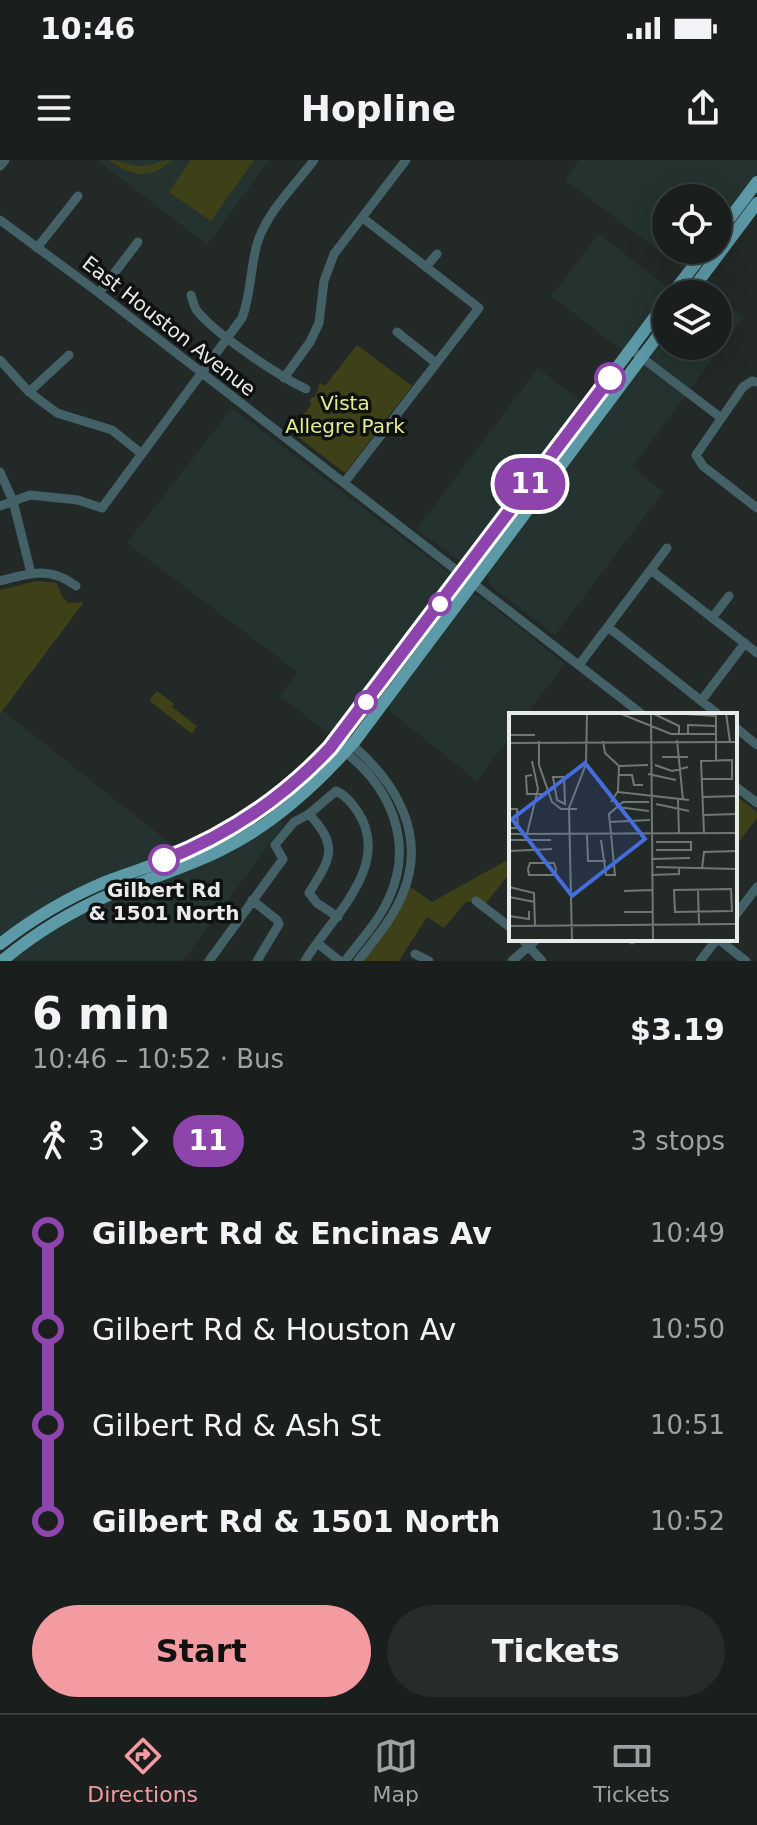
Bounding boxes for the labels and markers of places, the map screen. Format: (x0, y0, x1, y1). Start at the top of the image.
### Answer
unlabelled marker (595, 363, 625, 393)
unlabelled marker (429, 593, 451, 615)
unlabelled marker (355, 691, 377, 713)
marker: Gilbert Rd & 1501 North (149, 845, 179, 875)
place label: Gilbert Rd & 1501 North (88, 878, 240, 925)

